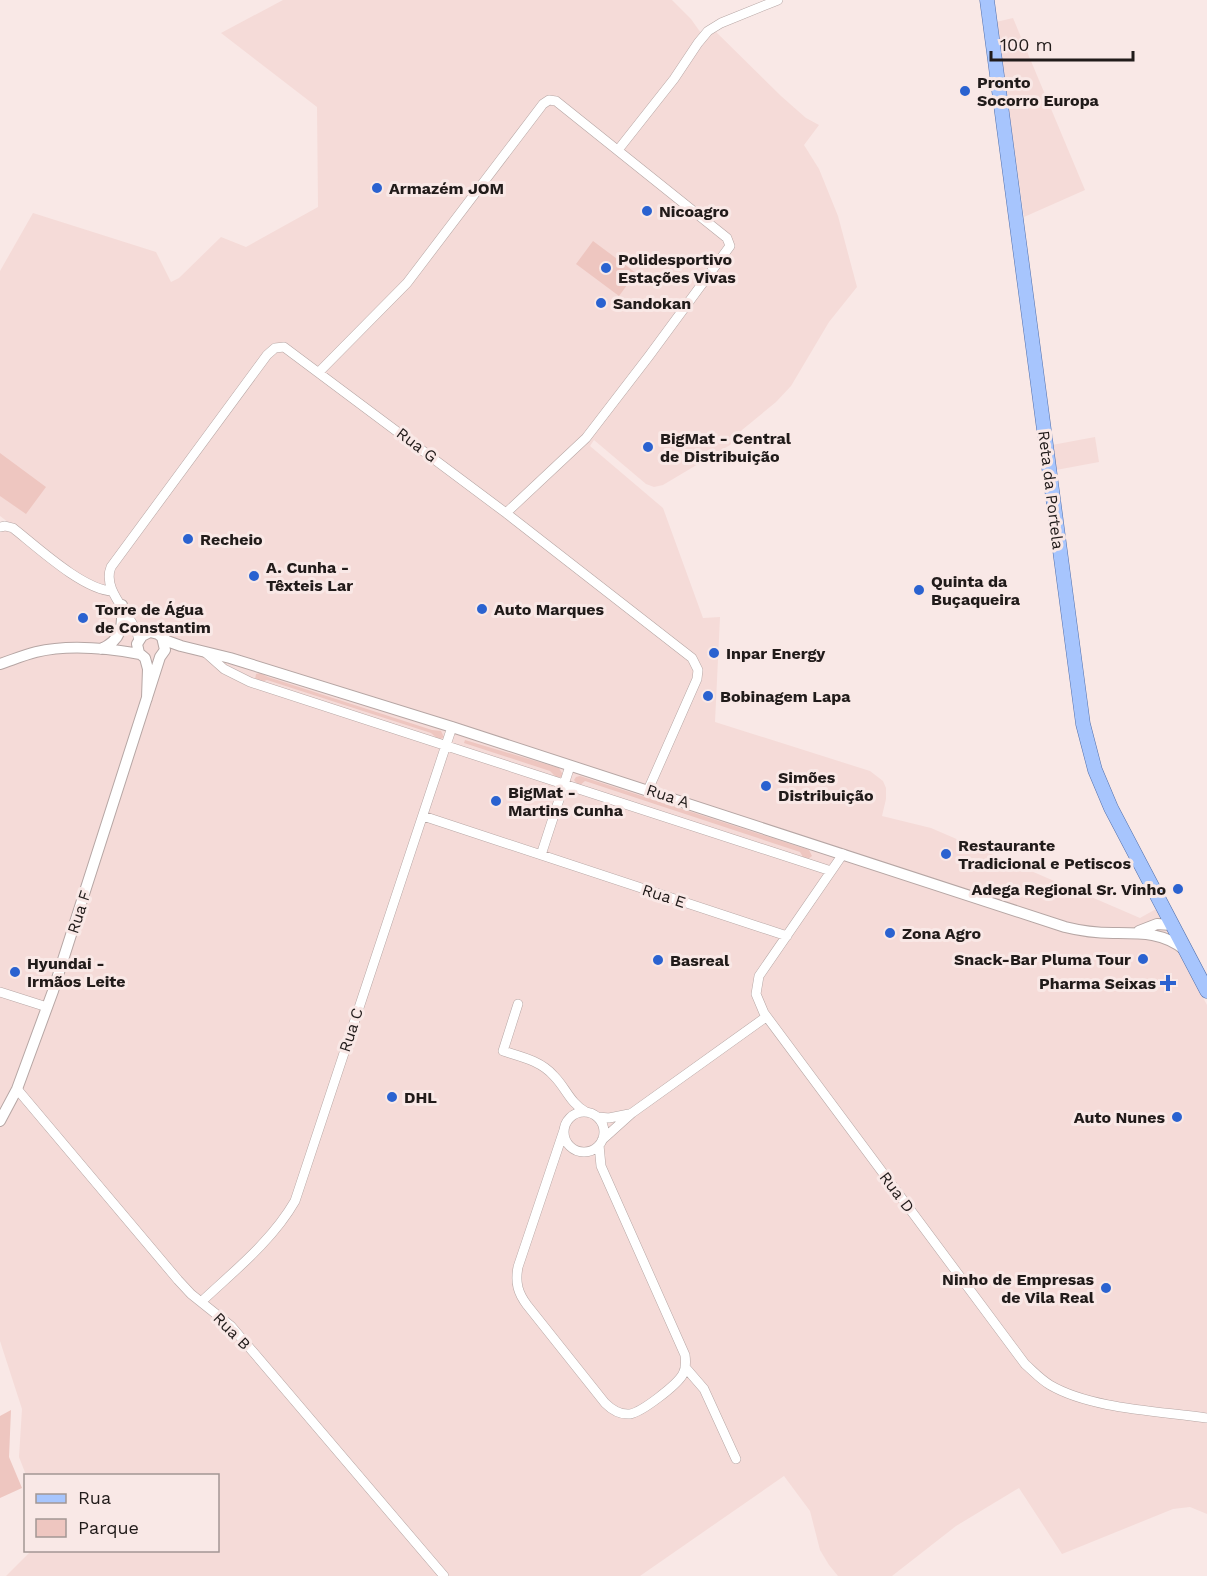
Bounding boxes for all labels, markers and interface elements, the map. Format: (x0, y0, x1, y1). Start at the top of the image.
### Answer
scale bar (991, 24, 1134, 62)
text: 100 m (1000, 34, 1053, 55)
place label: Pronto Socorro Europa (977, 73, 1100, 110)
marker: Pronto Socorro Europa (958, 84, 972, 98)
place label: Armazém JOM (389, 179, 504, 198)
marker: Armazém JOM (370, 181, 384, 195)
place label: Nicoagro (659, 202, 729, 221)
marker: Nicoagro (640, 204, 654, 218)
place label: Polidesportivo Estações Vivas (618, 250, 736, 287)
marker: Polidesportivo Estações Vivas (599, 261, 613, 275)
place label: Sandokan (613, 294, 691, 313)
marker: Sandokan (594, 296, 608, 310)
street label: Rua G (393, 424, 441, 466)
place label: BigMat - Central de Distribuição (660, 429, 792, 466)
street label: Reta da Portela (1034, 430, 1068, 550)
marker: BigMat - Central de Distribuição (641, 440, 655, 454)
place label: Recheio (200, 530, 263, 549)
marker: Recheio (181, 532, 195, 546)
place label: A. Cunha - Têxteis Lar (266, 558, 353, 595)
marker: A. Cunha - Têxteis Lar (247, 569, 261, 583)
place label: Quinta da Buçaqueira (931, 572, 1021, 609)
marker: Quinta da Buçaqueira (912, 583, 926, 597)
place label: Torre de Água de Constantim (95, 600, 211, 637)
place label: Auto Marques (494, 600, 605, 619)
marker: Auto Marques (475, 602, 489, 616)
marker: Torre de Água de Constantim (76, 611, 90, 625)
place label: Inpar Energy (726, 644, 826, 663)
marker: Inpar Energy (707, 646, 721, 660)
place label: Bobinagem Lapa (720, 687, 851, 706)
marker: Bobinagem Lapa (701, 689, 715, 703)
place label: Simões Distribuição (778, 768, 874, 805)
marker: Simões Distribuição (759, 779, 773, 793)
street label: Rua A (644, 780, 692, 812)
place label: BigMat - Martins Cunha (508, 783, 624, 820)
marker: BigMat - Martins Cunha (489, 794, 503, 808)
place label: Restaurante Tradicional e Petiscos (958, 836, 1131, 873)
marker: Restaurante Tradicional e Petiscos (939, 847, 953, 861)
street label: Rua E (640, 880, 688, 912)
place label: Adega Regional Sr. Vinho (972, 880, 1166, 899)
marker: Adega Regional Sr. Vinho (1171, 882, 1185, 896)
street label: Rua F (63, 888, 95, 936)
place label: Zona Agro (902, 924, 981, 943)
marker: Zona Agro (883, 926, 897, 940)
place label: Snack-Bar Pluma Tour (954, 950, 1131, 969)
place label: Basreal (670, 951, 730, 970)
marker: Snack-Bar Pluma Tour (1136, 952, 1150, 966)
marker: Basreal (651, 953, 665, 967)
place label: Hyundai - Irmãos Leite (27, 954, 126, 991)
marker: Hyundai - Irmãos Leite (8, 965, 22, 979)
place label: Pharma Seixas (1039, 974, 1156, 993)
marker: Pharma Seixas (1161, 976, 1175, 990)
street label: Rua C (335, 1005, 367, 1055)
place label: DHL (404, 1088, 437, 1107)
marker: DHL (385, 1090, 399, 1104)
place label: Auto Nunes (1074, 1108, 1165, 1127)
marker: Auto Nunes (1170, 1110, 1184, 1124)
street label: Rua D (876, 1168, 918, 1216)
place label: Ninho de Empresas de Vila Real (942, 1270, 1095, 1307)
marker: Ninho de Empresas de Vila Real (1099, 1281, 1113, 1295)
street label: Rua B (209, 1308, 255, 1354)
legend (24, 1474, 219, 1552)
text: Rua (78, 1487, 111, 1508)
text: Parque (78, 1517, 139, 1538)

